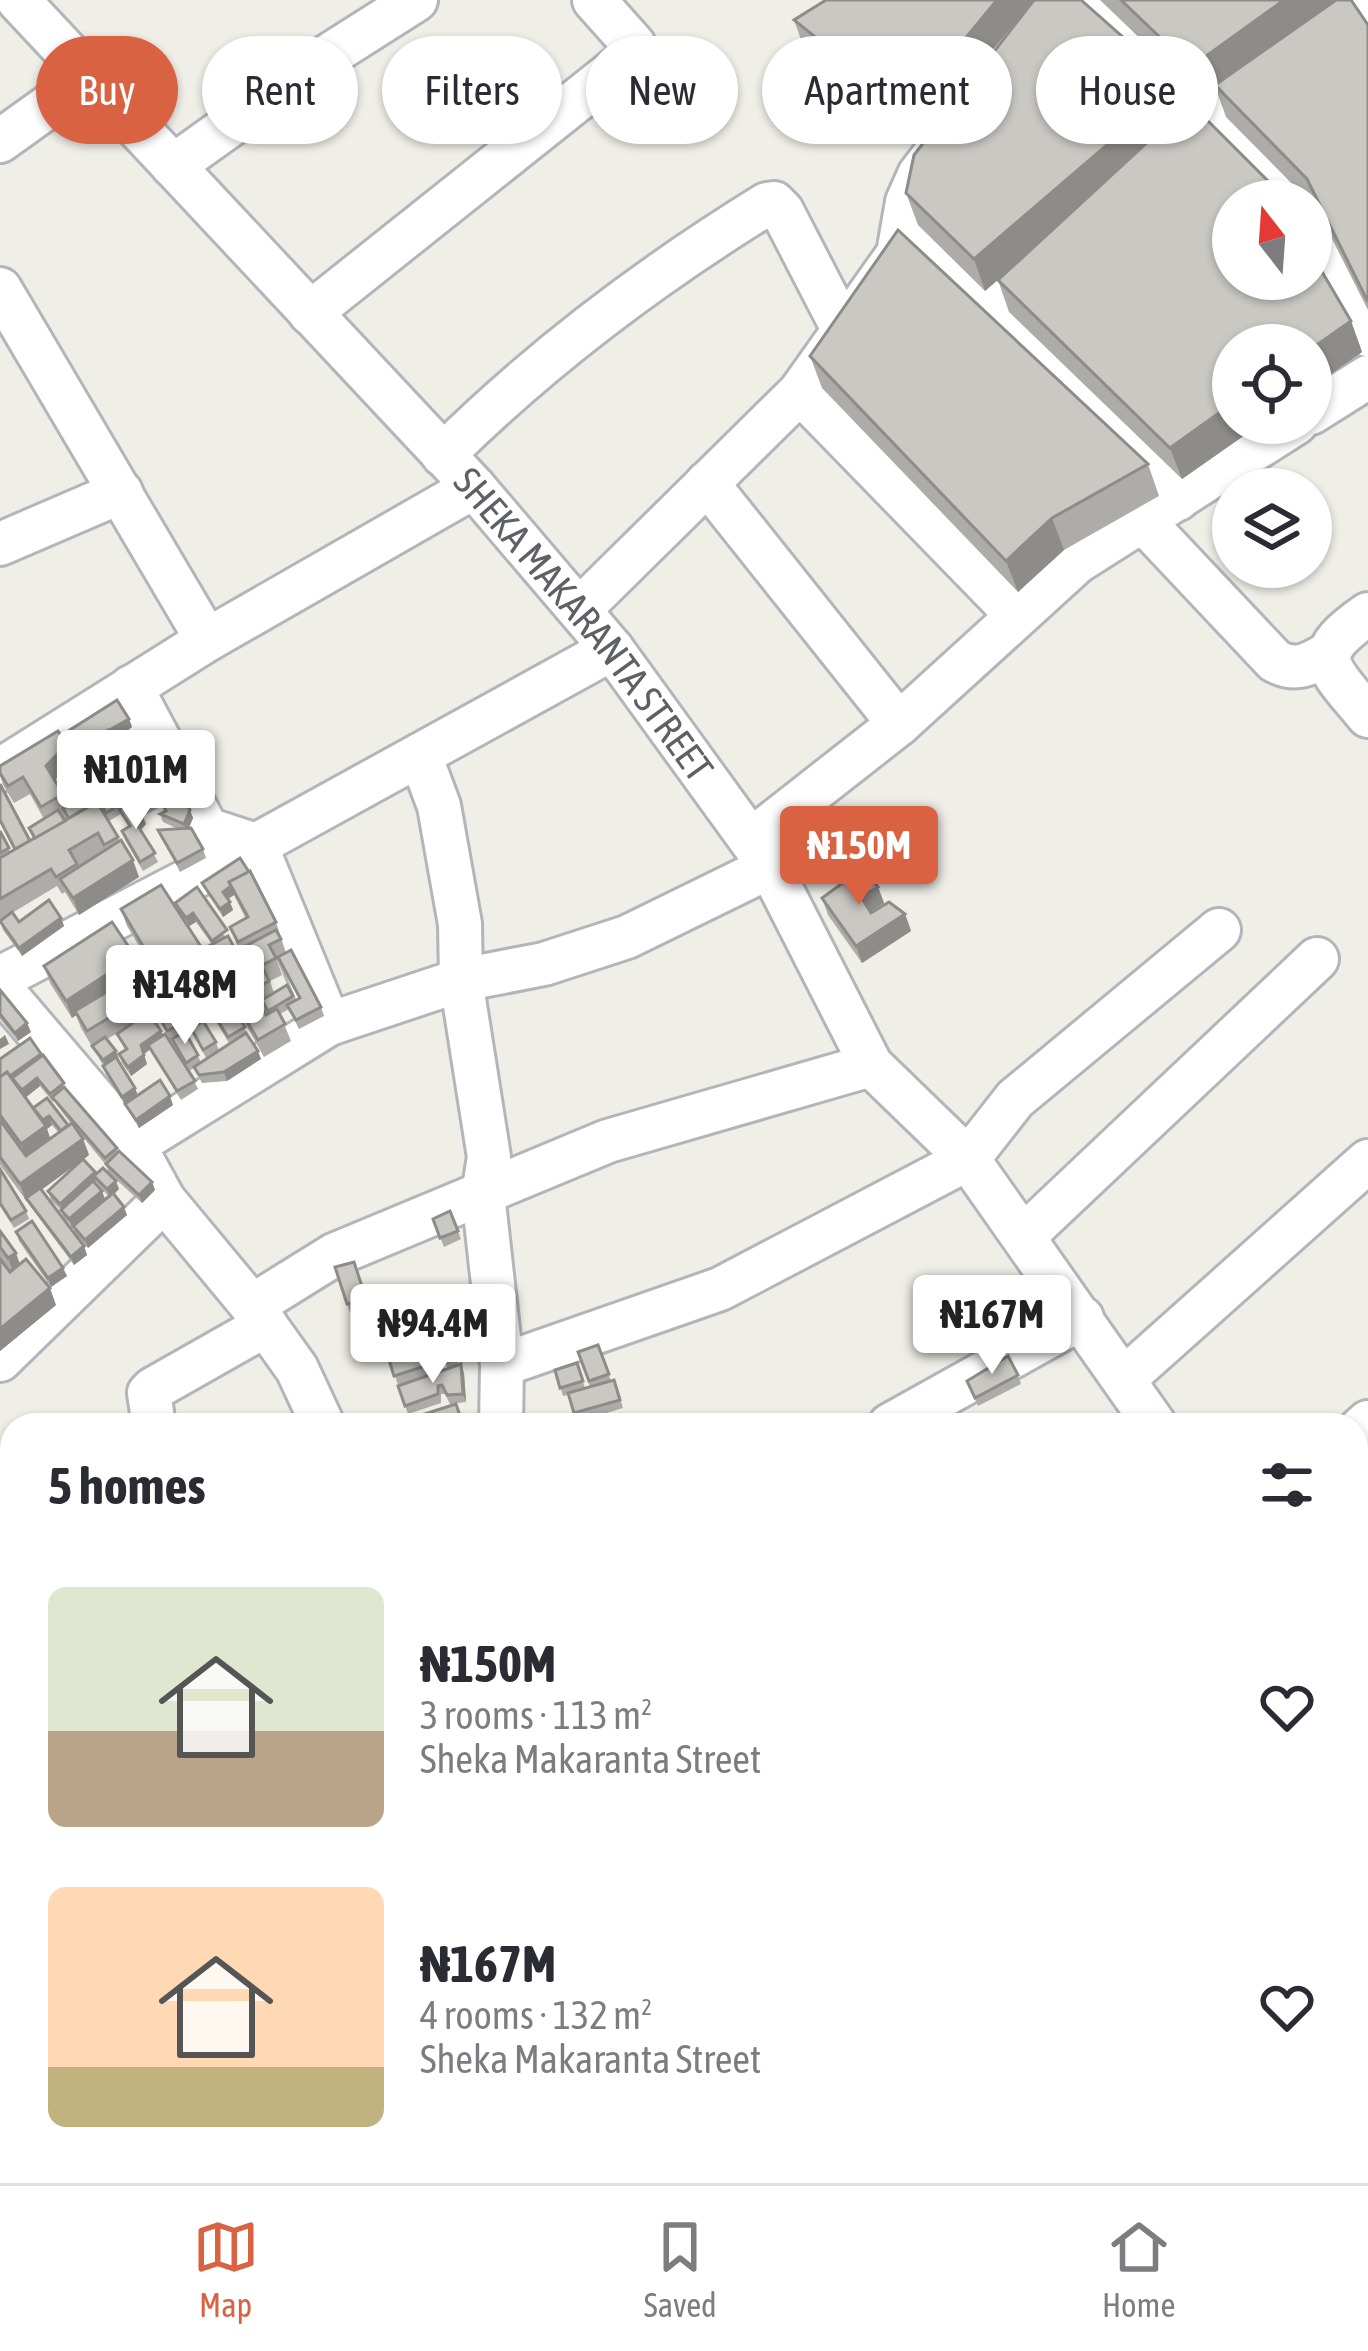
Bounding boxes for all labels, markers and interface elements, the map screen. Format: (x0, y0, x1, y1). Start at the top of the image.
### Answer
chip: Buy (36, 36, 178, 144)
chip: Rent (202, 36, 358, 144)
chip: Filters (382, 36, 562, 144)
chip: New (586, 36, 738, 144)
chip: Apartment (762, 36, 1012, 144)
chip: House (1036, 36, 1218, 144)
north arrow (1212, 180, 1332, 300)
map controls (1212, 180, 1332, 588)
button: locate (1212, 324, 1332, 444)
street label: SHEKA MAKARANTA STREET (446, 459, 722, 789)
button: layers (1212, 468, 1332, 588)
pin: ₦101M (52, 730, 220, 832)
text: ₦101M (84, 747, 188, 791)
pin: ₦150M (775, 806, 943, 908)
text: ₦150M (807, 823, 911, 867)
pin: ₦148M (101, 945, 269, 1047)
text: ₦148M (133, 962, 237, 1006)
pin: ₦167M (908, 1275, 1076, 1377)
pin: ₦94.4M (335, 1284, 531, 1386)
text: ₦167M (940, 1292, 1044, 1336)
text: ₦94.4M (377, 1301, 489, 1345)
icon: filters (1254, 1452, 1320, 1518)
text: 5 homes (48, 1456, 206, 1515)
text: ₦150M (420, 1634, 556, 1693)
icon: home (144, 1635, 288, 1779)
icon: heart (1254, 1674, 1320, 1740)
text: 3 rooms · 113 m² (420, 1693, 652, 1737)
text: Sheka Makaranta Street (420, 1737, 761, 1781)
text: ₦167M (420, 1934, 556, 1993)
icon: home (144, 1935, 288, 2079)
icon: heart (1254, 1974, 1320, 2040)
text: 4 rooms · 132 m² (420, 1993, 652, 2037)
text: Sheka Makaranta Street (420, 2037, 761, 2081)
tab: Map (193, 2214, 259, 2324)
tab: Saved (644, 2214, 717, 2324)
tab: Home (1102, 2214, 1175, 2324)

